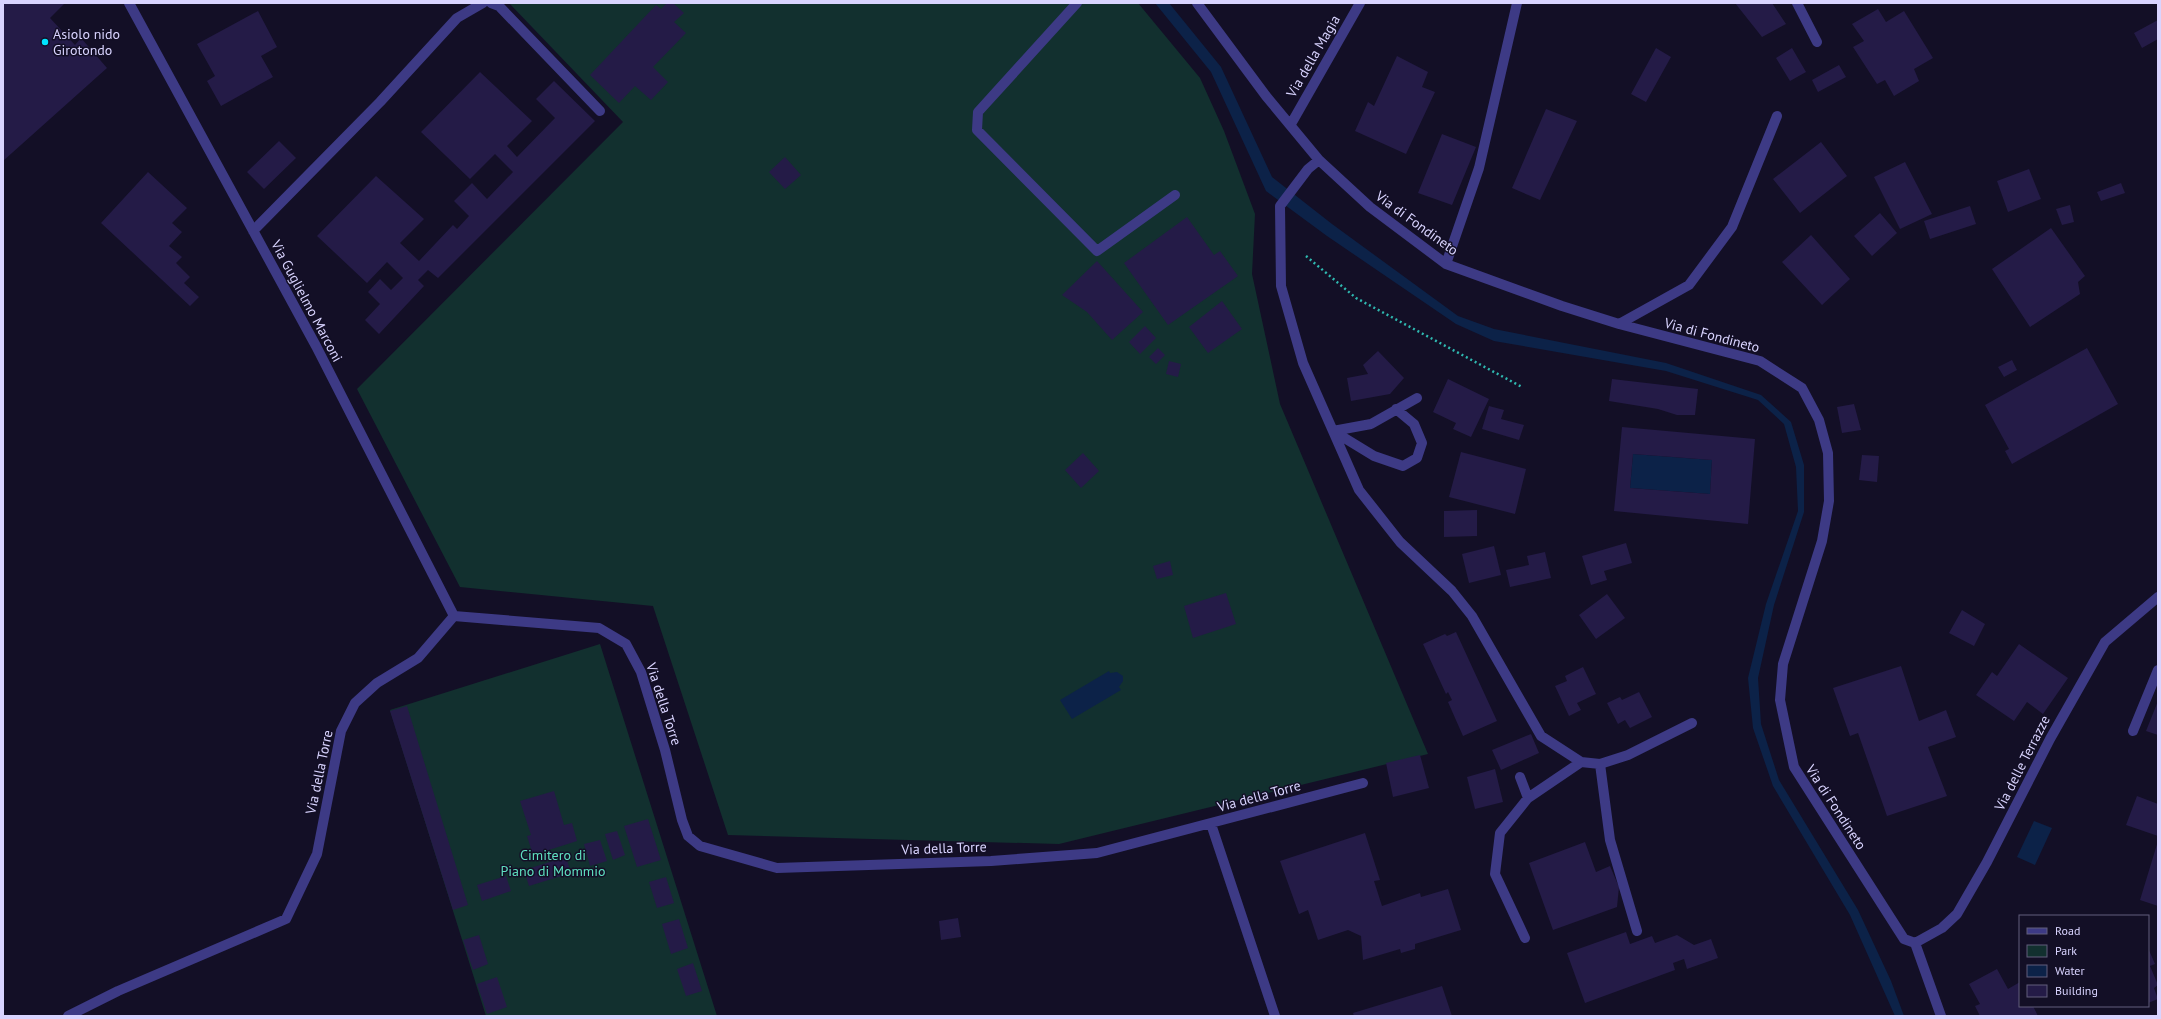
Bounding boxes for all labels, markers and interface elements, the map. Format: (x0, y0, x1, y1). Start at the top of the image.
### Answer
street label: Via della Magia (1282, 12, 1344, 101)
place label: Asiolo nido Girotondo (53, 25, 120, 59)
marker: Asiolo nido Girotondo (40, 37, 50, 47)
street label: Via di Fondineto (1371, 186, 1462, 259)
street label: Via Guglielmo Marconi (267, 236, 347, 365)
street label: Via di Fondineto (1661, 313, 1762, 356)
street label: Via della Torre (642, 660, 686, 747)
street label: Via delle Terrazze (1990, 712, 2054, 815)
street label: Via della Torre (301, 728, 337, 817)
street label: Via di Fondineto (1801, 760, 1870, 853)
street label: Via della Torre (1214, 776, 1303, 816)
street label: Via della Torre (900, 838, 987, 859)
park label: Cimitero di Piano di Mommio (500, 846, 606, 880)
legend (2019, 915, 2149, 1007)
text: Road (2055, 923, 2080, 938)
text: Park (2055, 943, 2077, 958)
text: Water (2055, 963, 2085, 978)
text: Building (2055, 983, 2098, 998)

